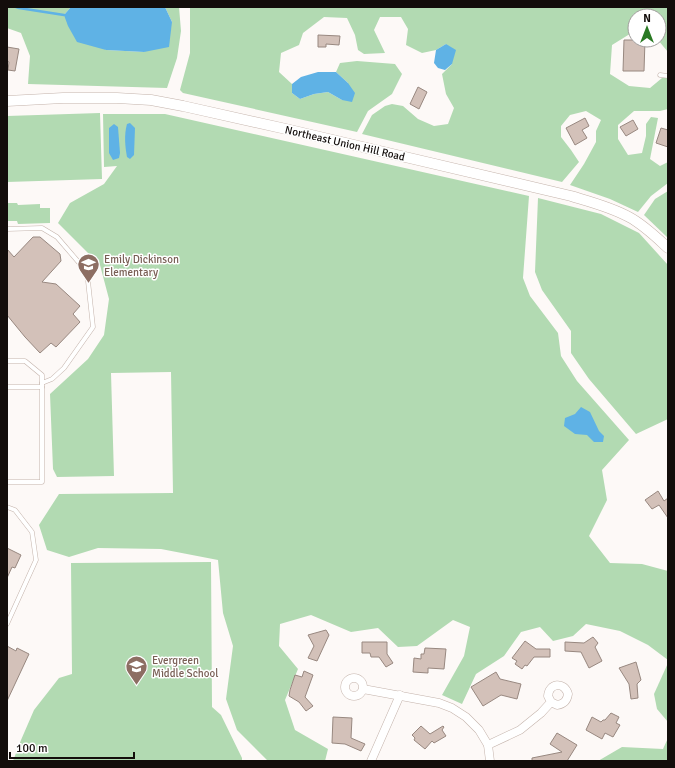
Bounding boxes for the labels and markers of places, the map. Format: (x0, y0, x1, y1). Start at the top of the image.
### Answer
school or university icon: Emily Dickinson Elementary (75, 252, 101, 285)
place label: Emily Dickinson Elementary (104, 253, 179, 279)
school or university icon: Evergreen Middle School (124, 653, 150, 686)
place label: Evergreen Middle School (152, 654, 219, 680)

